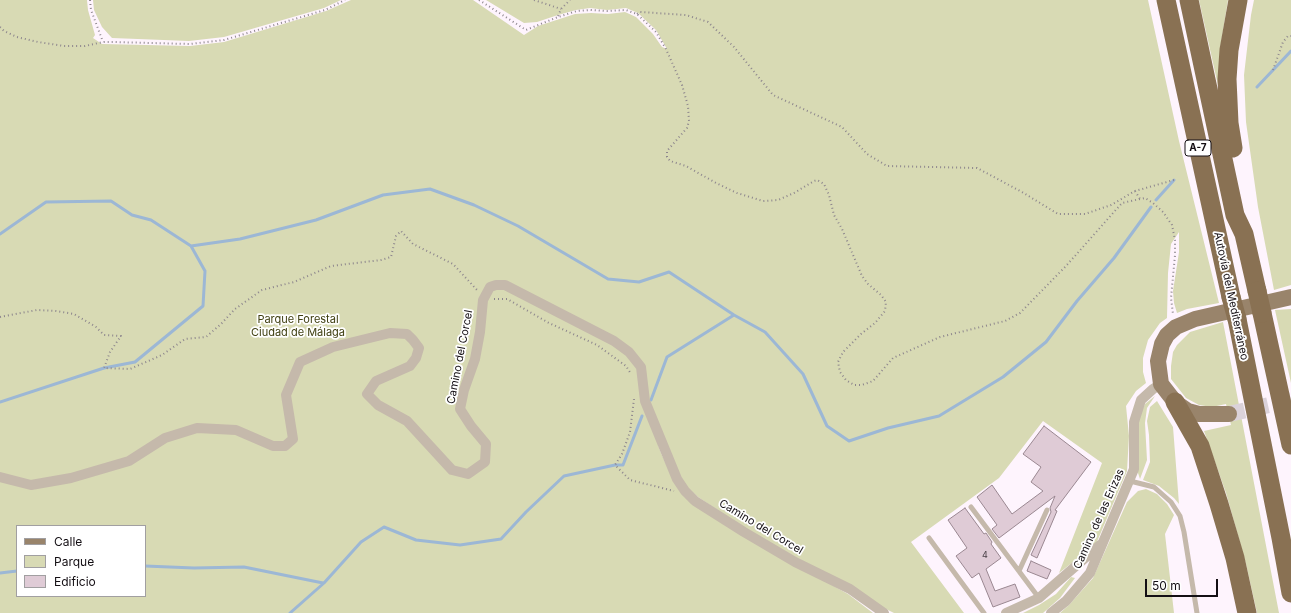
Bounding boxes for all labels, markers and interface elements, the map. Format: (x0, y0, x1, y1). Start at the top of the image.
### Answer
road number: A-7 (1185, 140, 1211, 156)
street label: Autovía del Mediterráneo (1211, 231, 1251, 361)
street label: Camino del Corcel (444, 309, 476, 405)
park label: Parque Forestal Ciudad de Málaga (251, 313, 345, 339)
street label: Camino de las Erizas (1071, 467, 1127, 571)
street label: Camino del Corcel (717, 497, 805, 557)
legend (16, 525, 146, 597)
text: Calle (54, 534, 82, 549)
house number: 4 (982, 550, 988, 560)
text: Parque (54, 554, 94, 569)
scale bar (1147, 571, 1220, 597)
text: Edificio (54, 574, 96, 589)
text: 50 m (1152, 578, 1181, 593)

